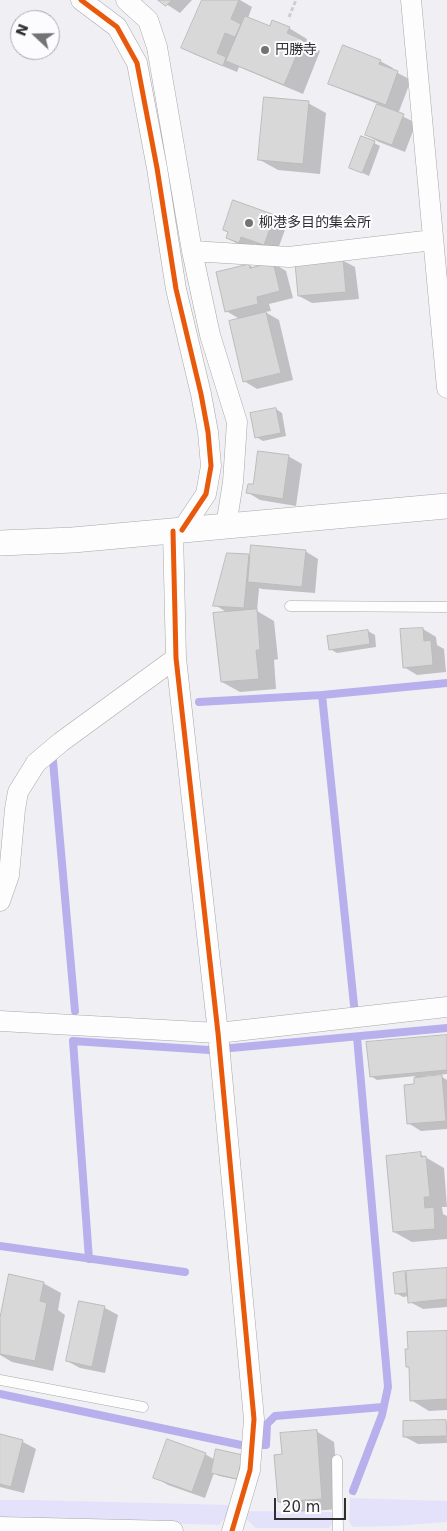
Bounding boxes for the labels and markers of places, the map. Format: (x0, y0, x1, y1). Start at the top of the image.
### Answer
place label: 円勝寺 (275, 42, 317, 58)
marker: 円勝寺 (259, 44, 271, 56)
place label: 柳港多目的集会所 (259, 215, 371, 231)
marker: 柳港多目的集会所 (243, 217, 255, 229)

